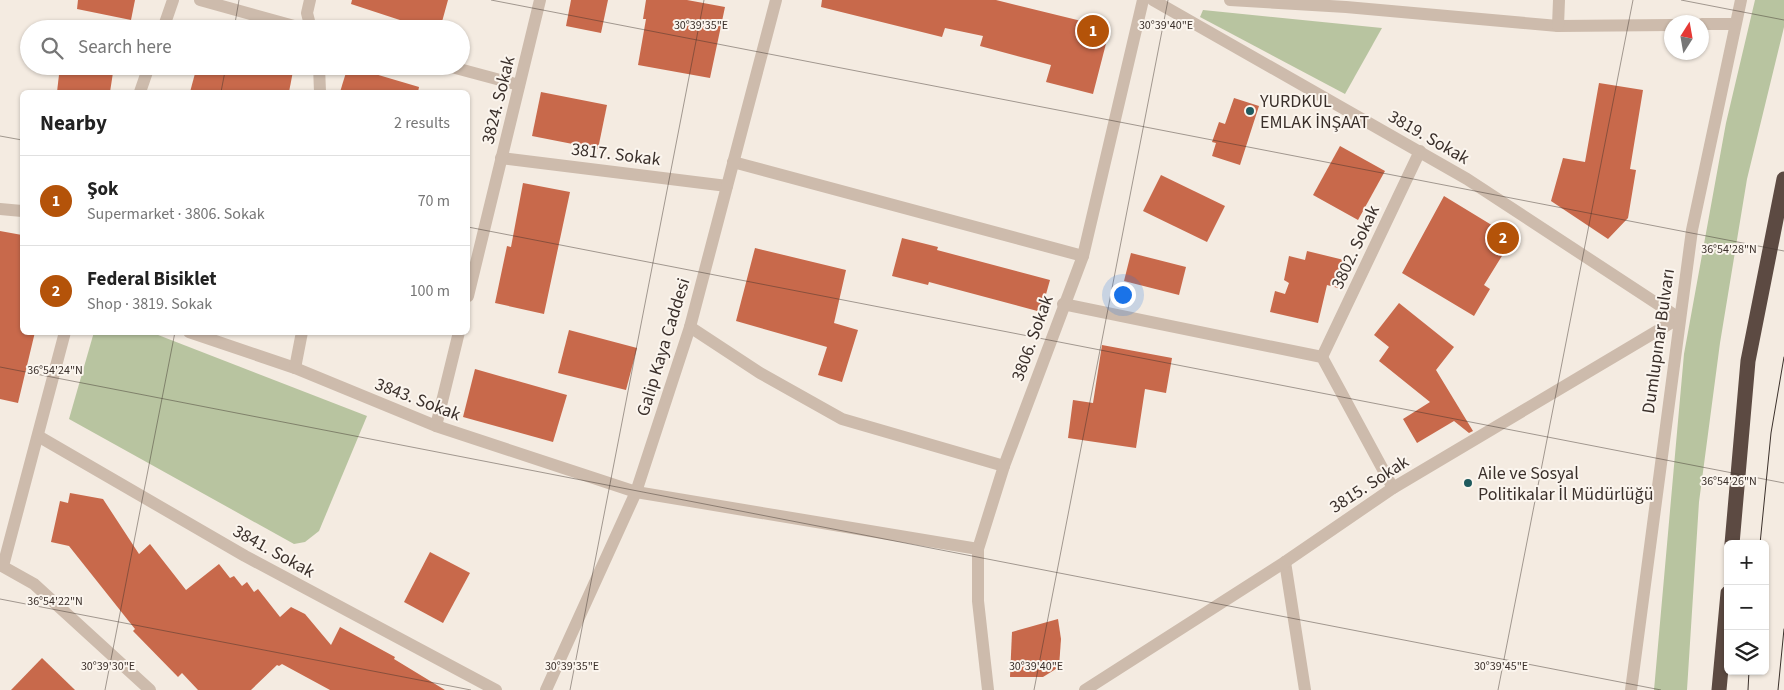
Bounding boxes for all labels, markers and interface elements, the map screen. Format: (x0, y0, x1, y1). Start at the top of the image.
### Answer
pin: 1 (1077, 12, 1109, 50)
north arrow (1664, 15, 1709, 60)
text: 30°39'35"E (674, 17, 728, 34)
text: 30°39'40"E (1139, 17, 1193, 34)
search box (20, 20, 470, 75)
icon: search (38, 34, 66, 62)
text: Search here (78, 34, 172, 61)
street label: 3824. Sokak (475, 53, 522, 147)
place label: YURDKUL EMLAK İNŞAAT (1259, 89, 1370, 135)
street label: 3819. Sokak (1384, 104, 1474, 171)
marker: YURDKUL EMLAK İNŞAAT (1244, 105, 1256, 117)
text: Nearby (40, 108, 107, 138)
text: 2 results (394, 112, 450, 134)
street label: 3817. Sokak (570, 137, 662, 172)
text: Şok (87, 176, 119, 203)
text: 1 (52, 190, 60, 212)
text: 70 m (418, 190, 450, 212)
street label: 3802. Sokak (1325, 201, 1386, 293)
text: Supermarket · 3806. Sokak (87, 203, 265, 225)
pin: 2 (1487, 219, 1519, 257)
text: 36°54'28"N (1701, 241, 1757, 258)
text: Federal Bisiklet (87, 266, 217, 293)
street label: Dumlupınar Bulvarı (1636, 267, 1681, 415)
street label: Galip Kaya Caddesi (631, 275, 696, 419)
text: 2 (52, 280, 60, 302)
text: 100 m (410, 280, 450, 302)
your location (1110, 282, 1136, 308)
street label: 3806. Sokak (1005, 292, 1060, 385)
text: Shop · 3819. Sokak (87, 293, 212, 315)
text: 36°54'24"N (27, 362, 83, 379)
street label: 3843. Sokak (371, 372, 464, 427)
street label: 3815. Sokak (1325, 449, 1414, 519)
place label: Aile ve Sosyal Politikalar İl Müdürlüğü (1478, 461, 1653, 507)
text: 36°54'26"N (1701, 473, 1757, 490)
marker: Aile ve Sosyal Politikalar İl Müdürlüğü (1462, 477, 1474, 489)
street label: 3841. Sokak (228, 519, 319, 584)
map controls (1724, 540, 1769, 675)
button: + (1724, 540, 1769, 585)
button: − (1724, 585, 1769, 630)
text: 36°54'22"N (27, 593, 83, 610)
button: layers (1724, 630, 1769, 675)
text: 30°39'30"E (81, 658, 135, 675)
text: 30°39'35"E (545, 658, 599, 675)
text: 30°39'40"E (1009, 658, 1063, 675)
text: 30°39'45"E (1474, 658, 1528, 675)

